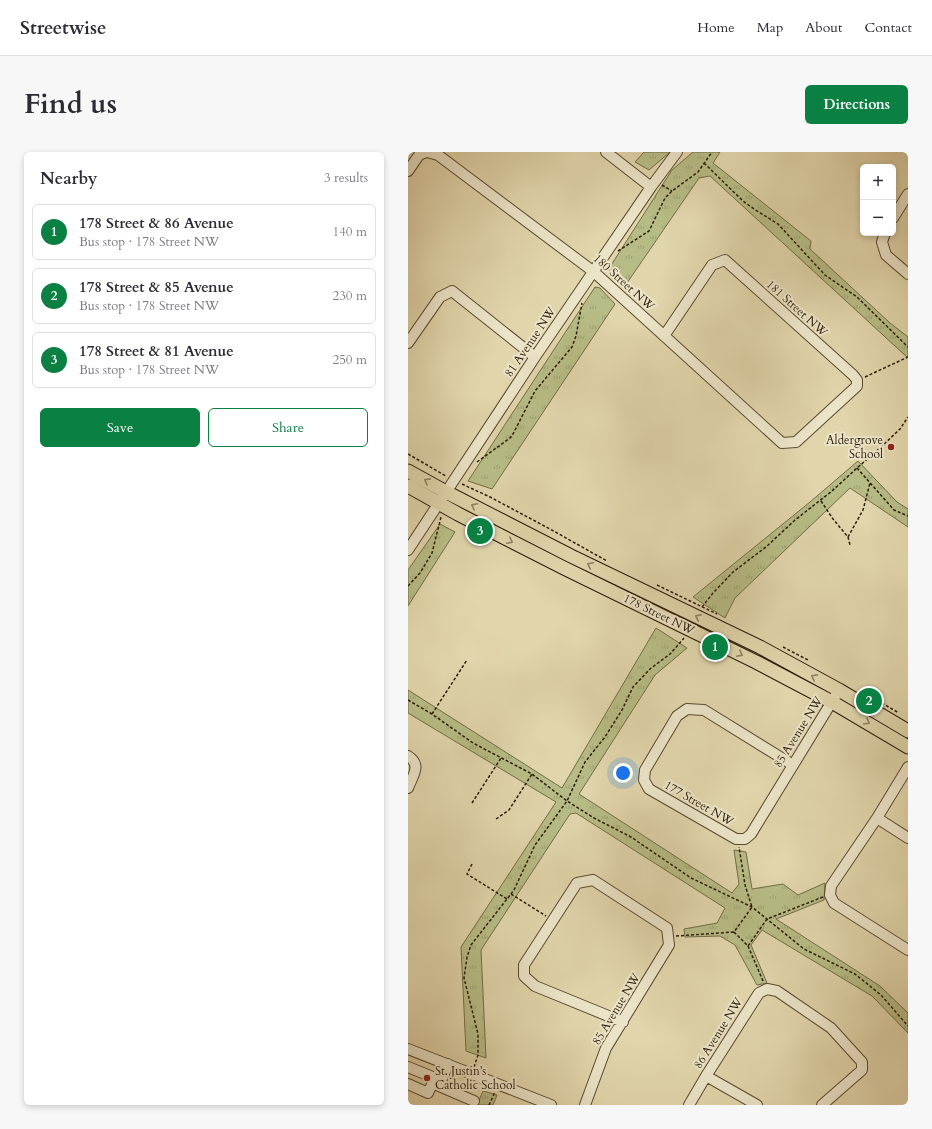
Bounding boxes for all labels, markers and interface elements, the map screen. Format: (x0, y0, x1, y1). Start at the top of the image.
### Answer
text: Streetwise (20, 15, 107, 41)
text: Home (697, 18, 735, 37)
text: Map (757, 18, 783, 37)
text: About (805, 18, 842, 37)
text: Contact (864, 18, 912, 37)
text: Find us (24, 85, 117, 123)
button: Directions (805, 85, 908, 124)
map controls (860, 164, 896, 236)
button: + (860, 164, 896, 200)
text: Nearby (40, 167, 97, 190)
text: 3 results (324, 169, 368, 187)
button: − (860, 200, 896, 236)
text: 178 Street & 86 Avenue (79, 213, 234, 233)
text: 1 (51, 223, 57, 241)
text: 140 m (333, 223, 367, 241)
text: Bus stop · 178 Street NW (79, 233, 219, 251)
street label: 180 Street NW (590, 250, 659, 314)
street label: 181 Street NW (763, 276, 832, 340)
text: 178 Street & 85 Avenue (79, 277, 234, 297)
text: 2 (51, 287, 57, 305)
text: 230 m (333, 287, 367, 305)
text: Bus stop · 178 Street NW (79, 297, 219, 315)
street label: 81 Avenue NW (501, 303, 560, 380)
text: 178 Street & 81 Avenue (79, 341, 234, 361)
text: 3 (51, 351, 57, 369)
text: 250 m (333, 351, 367, 369)
text: Bus stop · 178 Street NW (79, 361, 219, 379)
button: Save (40, 408, 200, 447)
button: Share (208, 408, 368, 447)
place label: Aldergrove School (826, 432, 883, 462)
marker: Aldergrove School (886, 442, 896, 452)
one-way arrow (424, 479, 431, 486)
one-way arrow (471, 503, 478, 511)
pin: 3 (467, 516, 493, 546)
one-way arrow (506, 536, 514, 543)
one-way arrow (587, 562, 594, 570)
street label: 178 Street NW (621, 590, 698, 638)
one-way arrow (695, 614, 702, 622)
pin: 1 (702, 632, 728, 662)
one-way arrow (736, 649, 743, 657)
one-way arrow (810, 674, 818, 681)
pin: 2 (856, 686, 882, 716)
street label: 85 Avenue NW (770, 693, 827, 771)
one-way arrow (863, 718, 870, 725)
your location (613, 763, 633, 783)
street label: 177 Street NW (662, 777, 737, 830)
street label: 85 Avenue NW (588, 969, 644, 1048)
street label: 86 Avenue NW (690, 994, 747, 1072)
place label: St. Justin’s Catholic School (435, 1063, 515, 1093)
marker: St. Justin’s Catholic School (422, 1073, 432, 1083)

